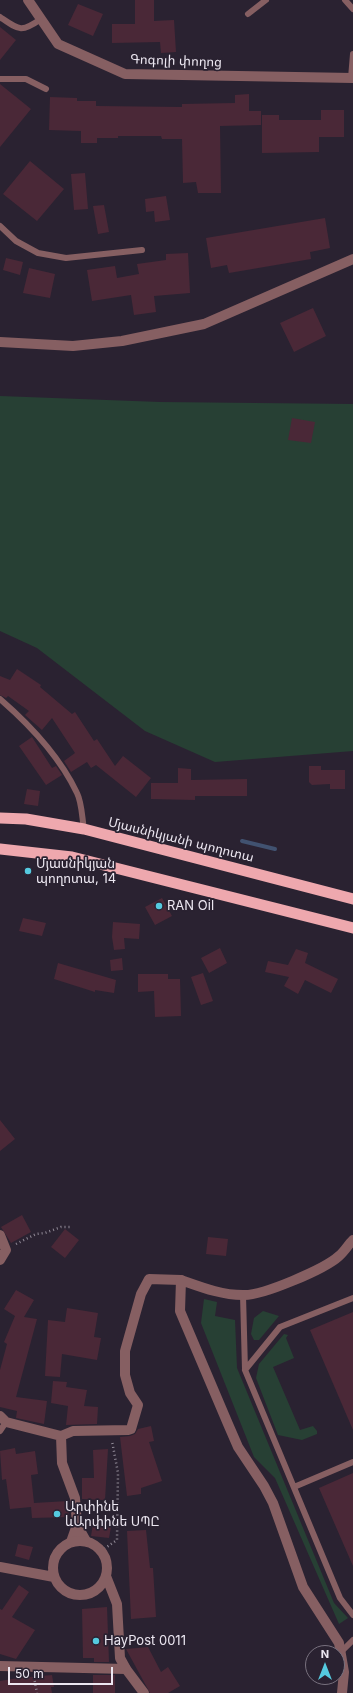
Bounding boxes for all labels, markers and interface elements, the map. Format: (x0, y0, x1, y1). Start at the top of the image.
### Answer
street label: Գոգոլի փողոց (130, 52, 222, 70)
street label: Մյասնիկյանի պողոտա (107, 814, 255, 866)
place label: Մյասնիկյան պողոտա, 14 (36, 856, 116, 887)
marker: Մյասնիկյան պողոտա, 14 (23, 866, 33, 876)
place label: RAN Oil (167, 898, 214, 914)
marker: RAN Oil (154, 901, 164, 911)
place label: Արփինե ևԱրփինե ՍՊԸ (65, 1499, 160, 1530)
marker: Արփինե ևԱրփինե ՍՊԸ (52, 1509, 62, 1519)
place label: HayPost 0011 (104, 1633, 186, 1649)
marker: HayPost 0011 (91, 1636, 101, 1646)
north arrow (305, 1645, 345, 1685)
text: N (321, 1647, 329, 1661)
scale bar (10, 1659, 115, 1685)
text: 50 m (15, 1666, 44, 1681)

